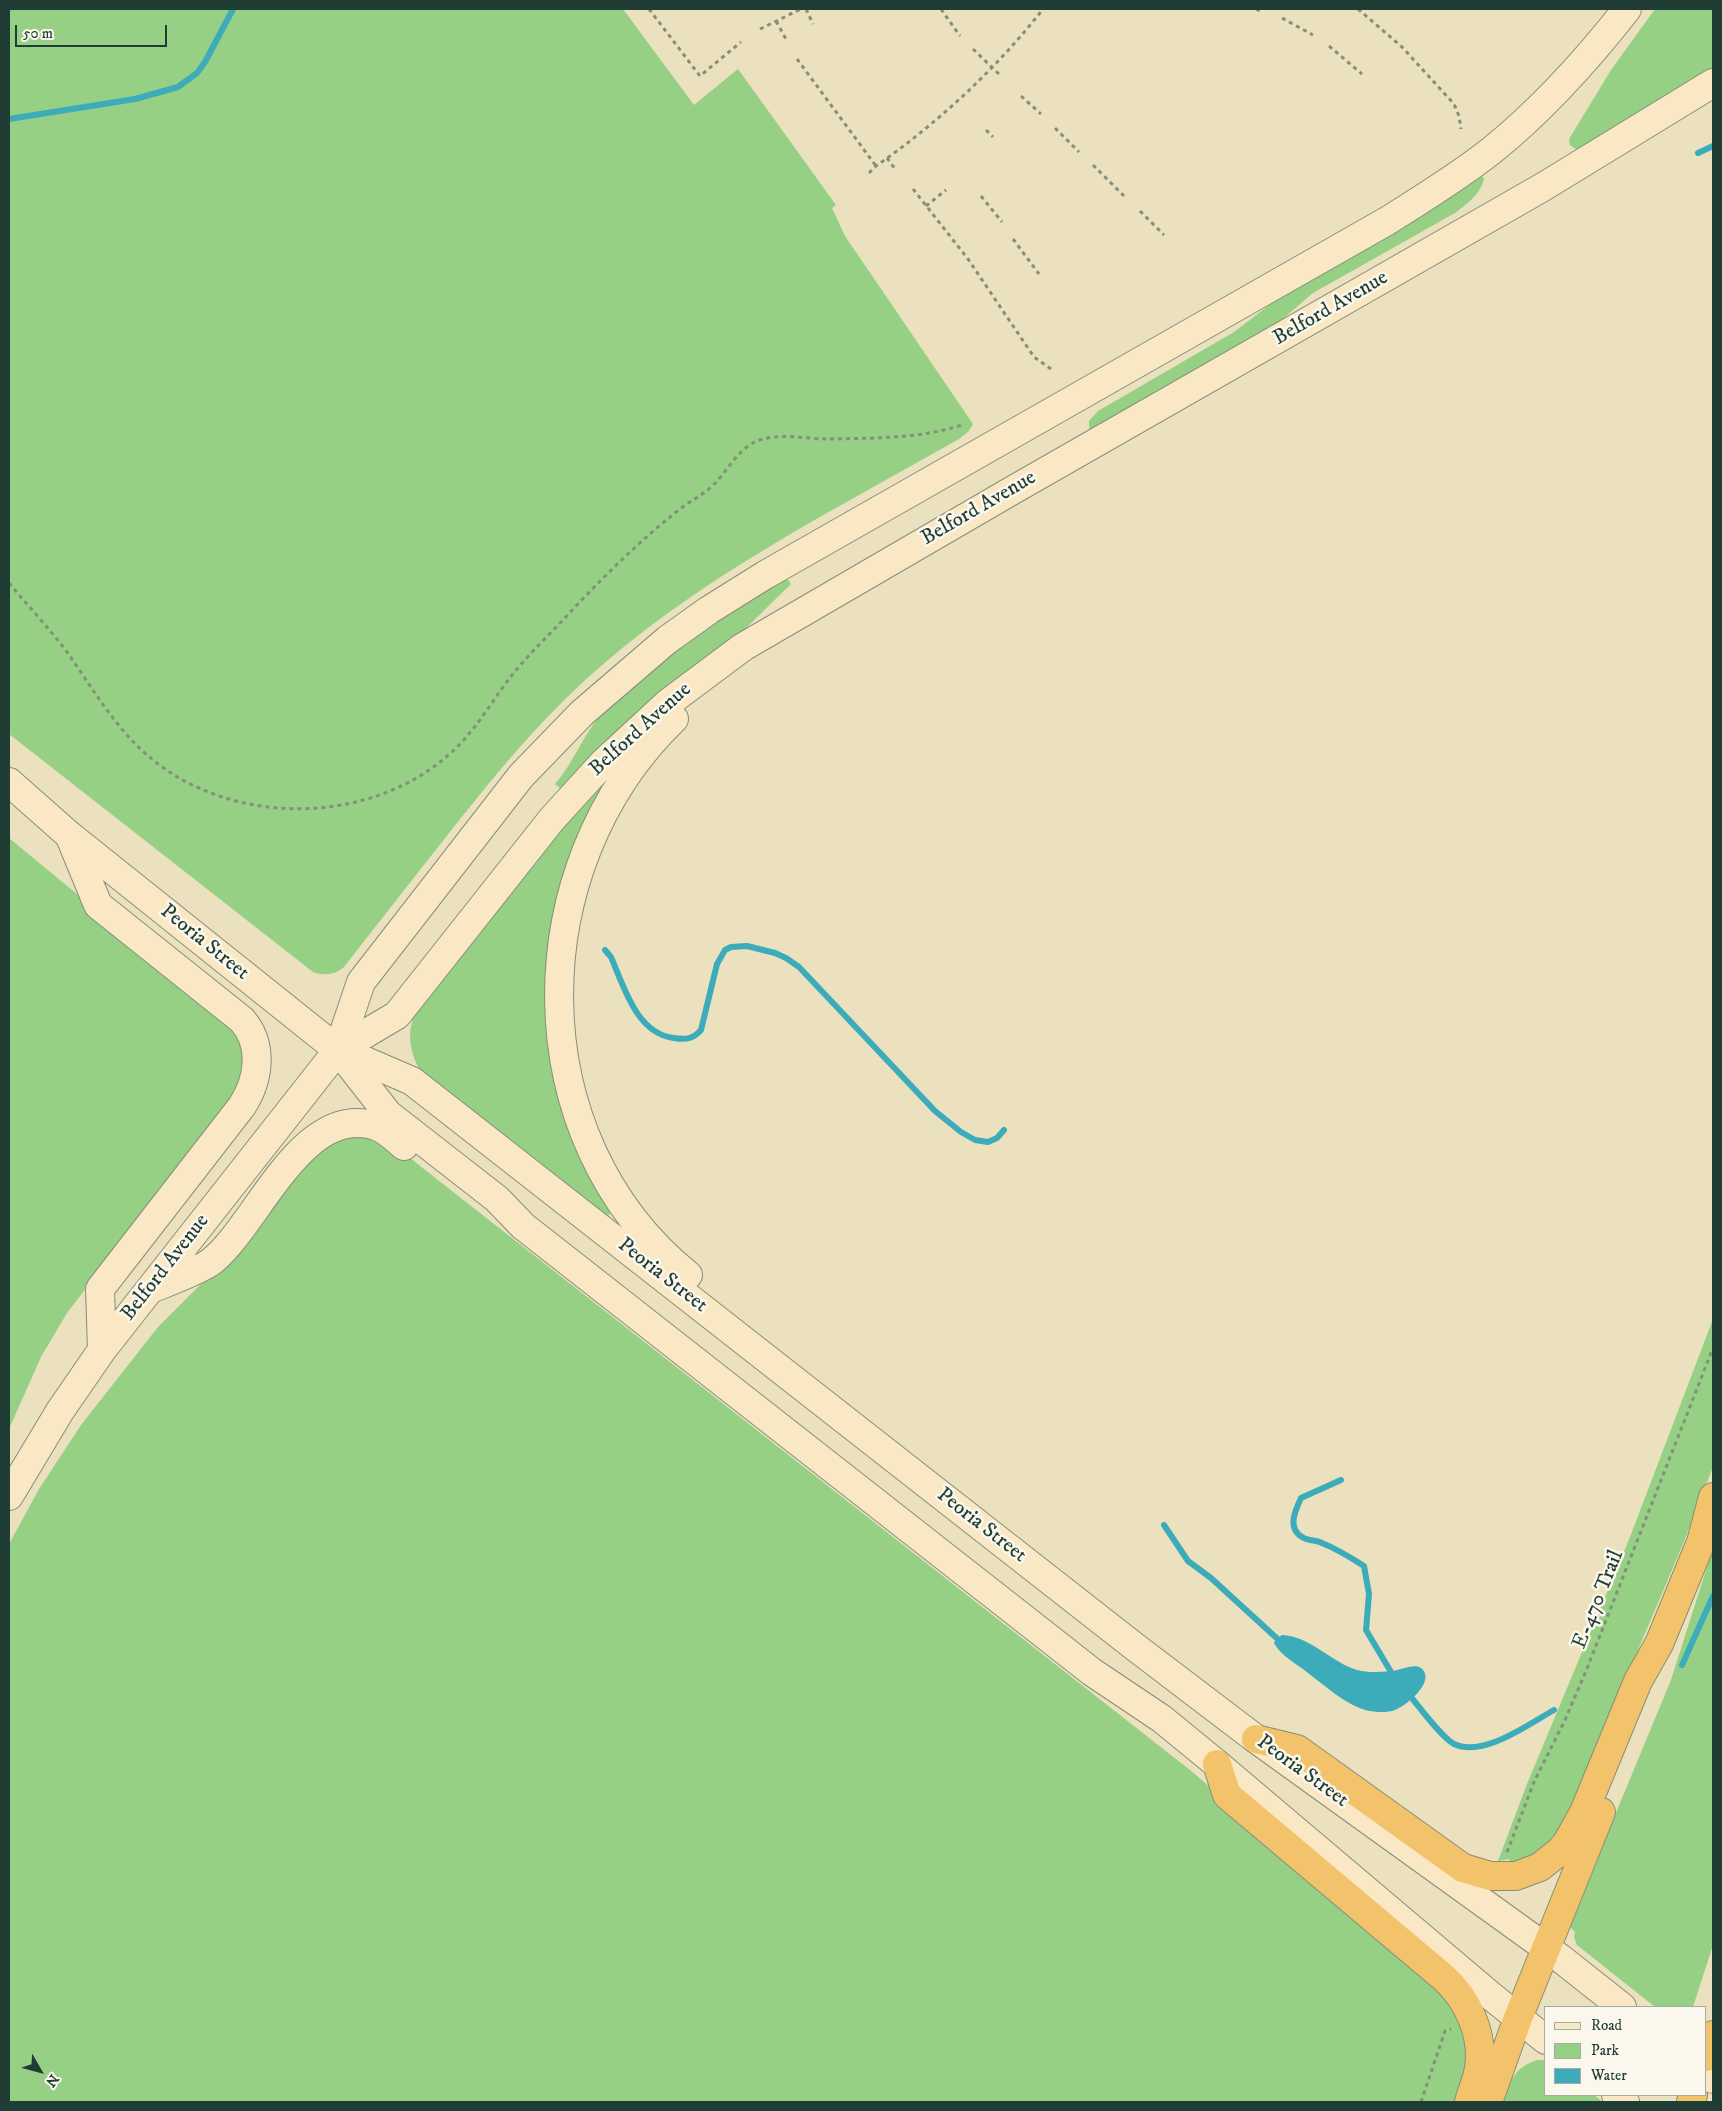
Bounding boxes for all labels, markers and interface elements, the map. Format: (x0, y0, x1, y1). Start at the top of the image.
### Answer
scale bar (18, 15, 170, 47)
text: 50 m (23, 24, 53, 43)
street label: Belford Avenue (1269, 266, 1393, 352)
street label: Belford Avenue (917, 466, 1041, 552)
street label: Belford Avenue (585, 678, 697, 782)
street label: Peoria Street (154, 900, 254, 986)
street label: Belford Avenue (117, 1210, 215, 1326)
street label: Peoria Street (612, 1233, 712, 1319)
street label: Peoria Street (931, 1483, 1031, 1569)
street label: E-470 Trail (1568, 1547, 1630, 1653)
street label: Peoria Street (1251, 1730, 1353, 1814)
legend (1544, 2006, 1707, 2096)
text: Road (1591, 2016, 1622, 2035)
text: Park (1591, 2041, 1619, 2060)
north arrow (15, 2046, 65, 2096)
text: Water (1591, 2066, 1627, 2085)
text: N (41, 2070, 62, 2090)

